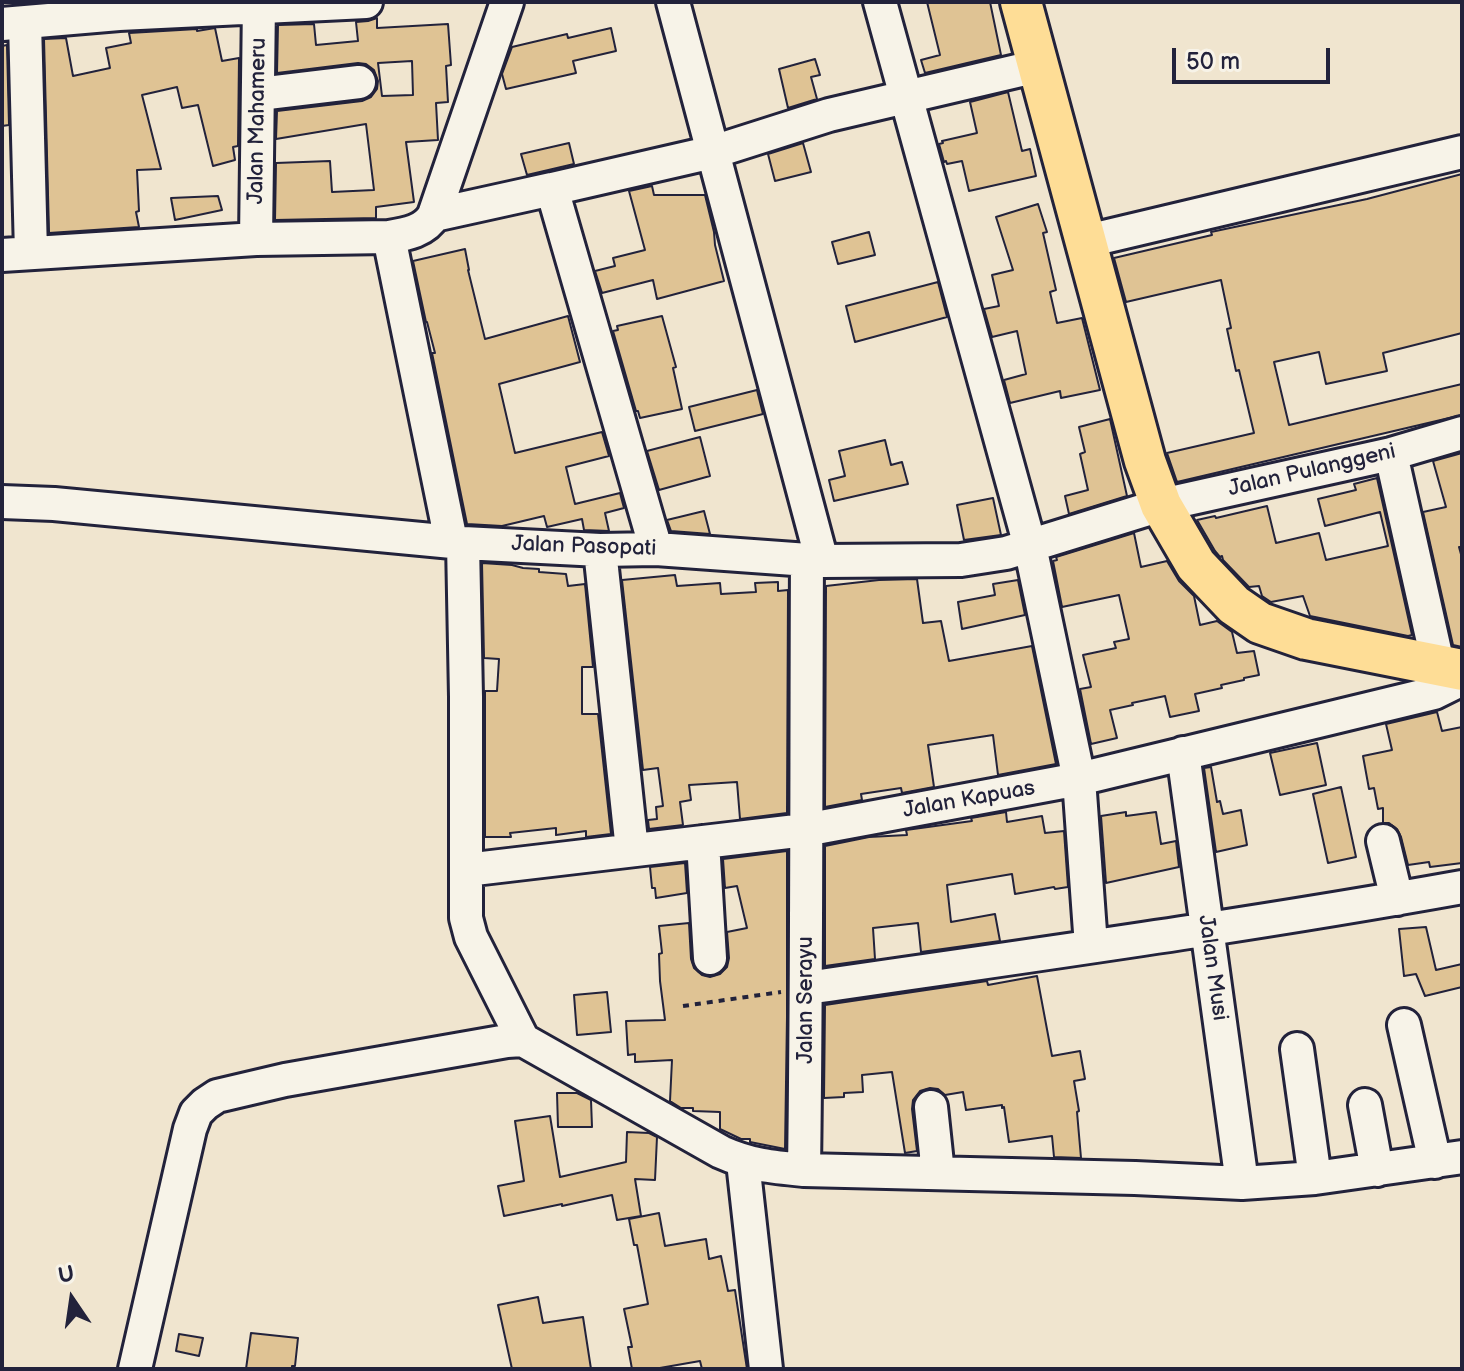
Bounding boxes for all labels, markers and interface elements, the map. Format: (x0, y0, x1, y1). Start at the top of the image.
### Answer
scale bar (1176, 32, 1334, 82)
street label: Jalan Mahameru (243, 38, 273, 204)
text: 50 m (1186, 47, 1240, 76)
street label: Jalan Pulanggeni (1226, 439, 1398, 503)
street label: Jalan Pasopati (511, 531, 657, 563)
street label: Jalan Kapuas (901, 775, 1037, 825)
street label: Jalan Musi (1192, 914, 1232, 1022)
street label: Jalan Serayu (793, 936, 819, 1064)
north arrow (32, 1259, 112, 1339)
text: U (56, 1260, 77, 1290)

